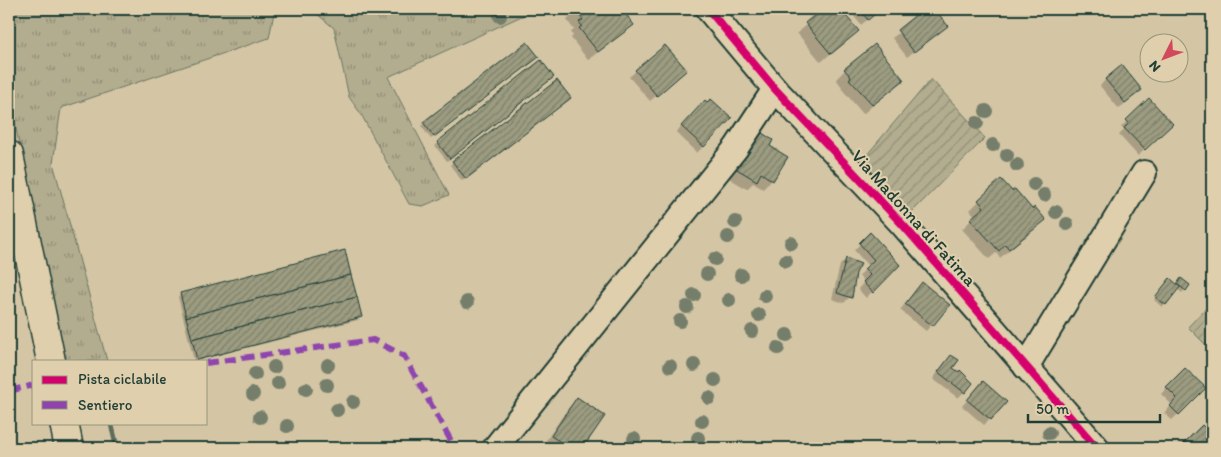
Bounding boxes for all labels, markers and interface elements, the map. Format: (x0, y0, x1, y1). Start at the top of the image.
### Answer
north arrow (1138, 32, 1188, 82)
text: N (1145, 57, 1164, 76)
street label: Via Madonna di Fatima (847, 145, 982, 291)
legend (32, 360, 208, 424)
text: Pista ciclabile (78, 370, 167, 388)
scale bar (1028, 392, 1161, 424)
text: Sentiero (78, 396, 132, 414)
text: 50 m (1036, 400, 1069, 418)

